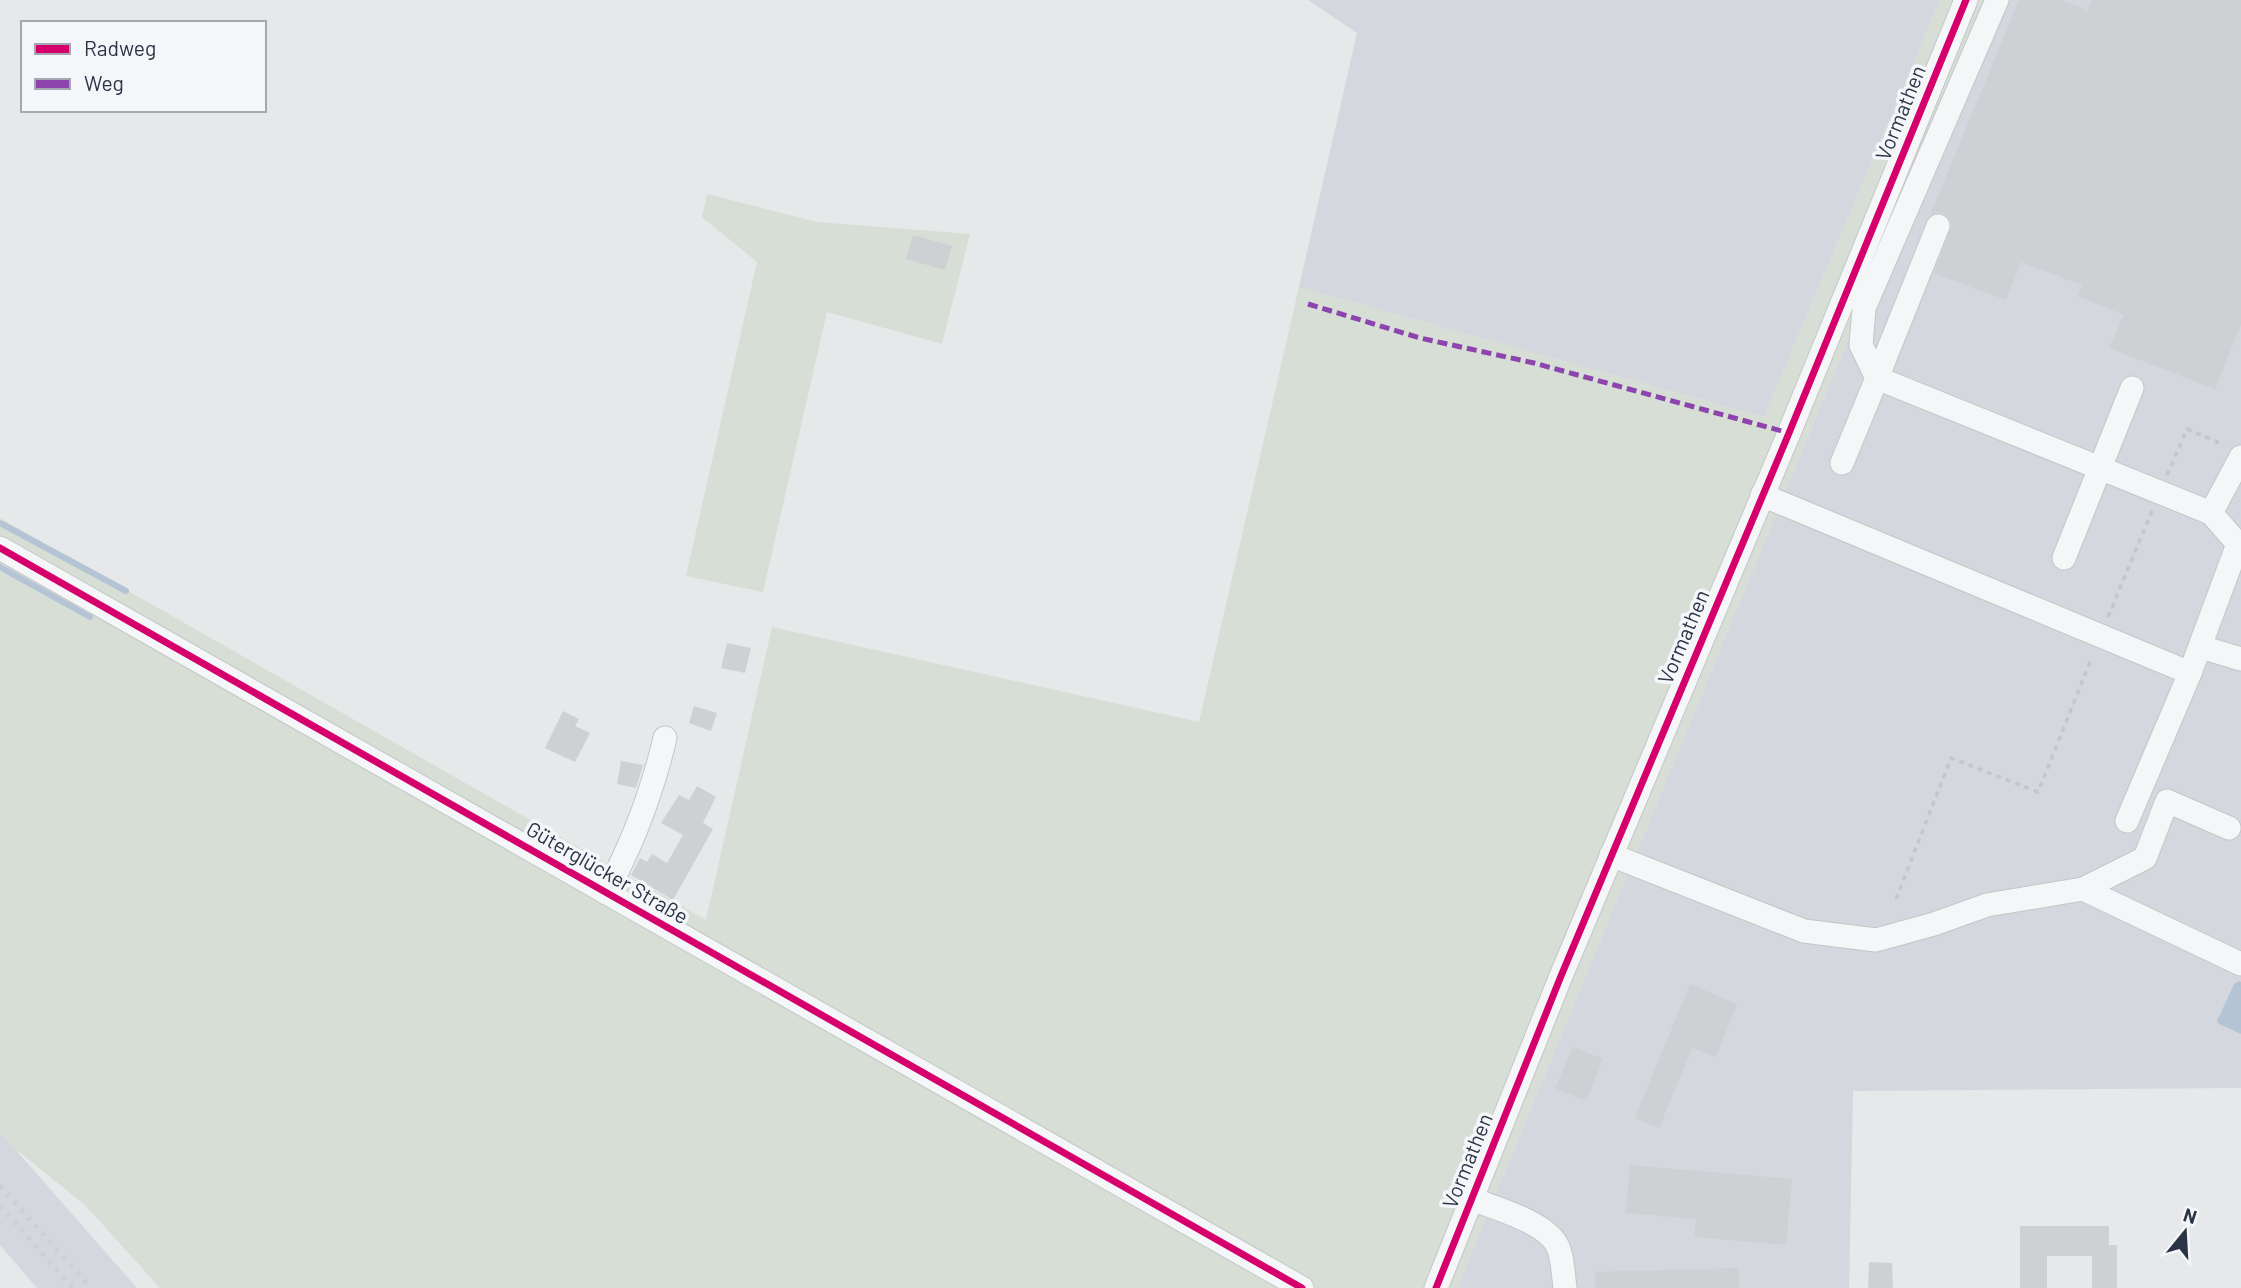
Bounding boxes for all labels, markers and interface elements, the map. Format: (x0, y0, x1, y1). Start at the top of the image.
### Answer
legend (21, 21, 266, 112)
text: Radweg (84, 35, 156, 60)
street label: Vormathen (1869, 61, 1930, 163)
text: Weg (84, 70, 124, 95)
street label: Vormathen (1652, 586, 1714, 687)
street label: Güterglücker Straße (522, 815, 693, 928)
street label: Vormathen (1436, 1109, 1497, 1211)
north arrow (2150, 1197, 2220, 1267)
text: N (2181, 1202, 2200, 1228)

